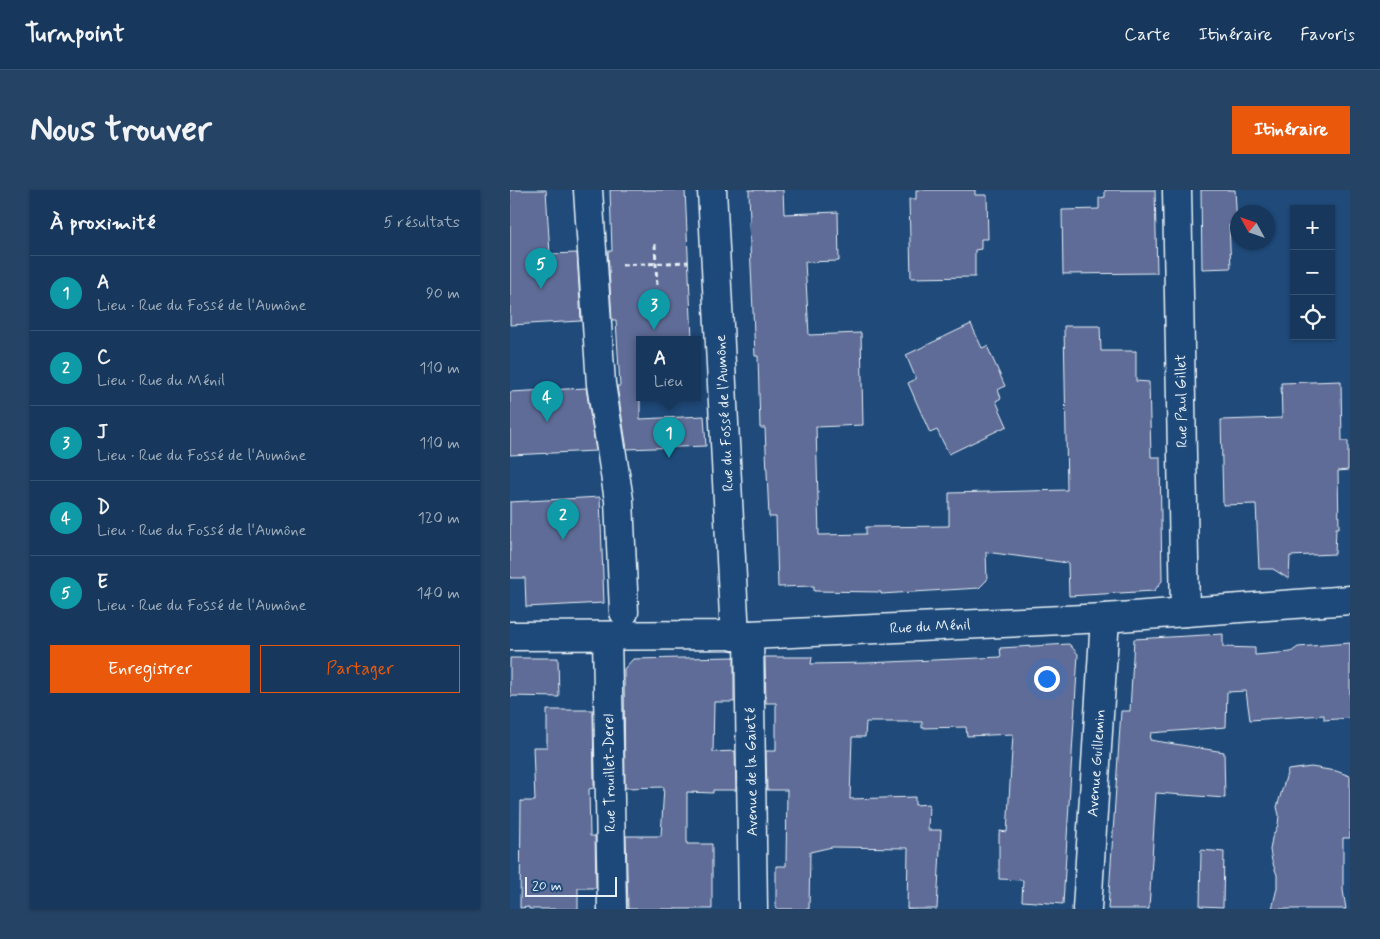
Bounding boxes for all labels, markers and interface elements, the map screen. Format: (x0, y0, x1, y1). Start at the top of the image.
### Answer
text: Turnpoint (25, 19, 125, 50)
text: Carte (1124, 23, 1170, 47)
text: Itinéraire (1198, 23, 1272, 47)
text: Favoris (1300, 23, 1355, 47)
button: Itinéraire (1232, 106, 1350, 154)
text: Nous trouver (30, 107, 212, 153)
north arrow (1230, 205, 1275, 250)
map controls (1290, 205, 1335, 340)
button: + (1290, 205, 1335, 250)
text: À proximité (50, 209, 156, 237)
text: 5 résultats (383, 212, 460, 233)
pin: 5 (525, 248, 557, 289)
button: − (1290, 250, 1335, 295)
text: A (97, 270, 109, 295)
text: 1 (62, 283, 70, 304)
text: 90 m (426, 283, 460, 304)
pin: 3 (638, 289, 670, 330)
text: Lieu · Rue du Fossé de l'Aumône (97, 295, 306, 316)
button: locate (1290, 295, 1335, 340)
street label: Rue du Fossé de l'Aumône (711, 334, 739, 492)
popup (636, 336, 701, 401)
text: C (97, 345, 111, 370)
text: A (654, 346, 666, 371)
street label: Rue Paul Gillet (1171, 354, 1193, 448)
text: 2 (62, 358, 70, 379)
text: 110 m (419, 358, 460, 379)
text: Lieu · Rue du Ménil (97, 370, 225, 391)
text: Lieu (654, 371, 683, 392)
pin: 4 (531, 381, 563, 422)
pin: 1 (653, 417, 685, 458)
text: J (97, 420, 108, 445)
text: 3 (62, 433, 70, 454)
text: 110 m (419, 433, 460, 454)
text: Lieu · Rue du Fossé de l'Aumône (97, 445, 306, 466)
text: D (97, 495, 110, 520)
pin: 2 (547, 499, 579, 540)
text: 4 (61, 508, 71, 529)
text: 120 m (418, 508, 460, 529)
text: Lieu · Rue du Fossé de l'Aumône (97, 520, 306, 541)
text: E (97, 570, 108, 595)
text: 5 (61, 583, 71, 604)
text: 140 m (416, 583, 460, 604)
text: Lieu · Rue du Fossé de l'Aumône (97, 595, 306, 616)
street label: Rue du Ménil (889, 615, 971, 639)
button: Enregistrer (50, 645, 250, 693)
button: Partager (260, 645, 460, 693)
your location (1034, 666, 1060, 692)
street label: Avenue de la Gaieté (741, 707, 763, 837)
street label: Avenue Guillemin (1083, 709, 1111, 818)
street label: Rue Trouillet-Derel (599, 714, 621, 832)
scale bar (525, 874, 618, 897)
text: 20 m (532, 877, 562, 895)

